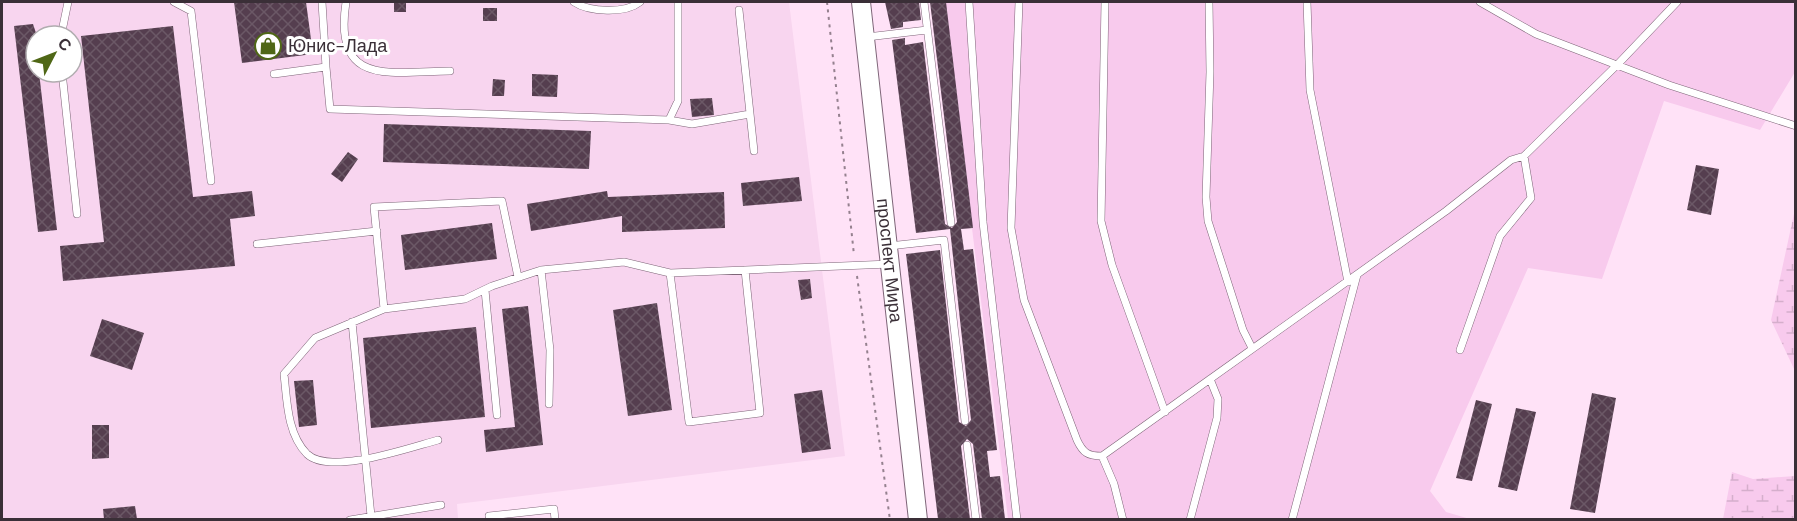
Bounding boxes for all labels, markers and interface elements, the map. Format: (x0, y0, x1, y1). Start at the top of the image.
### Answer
north arrow (24, 24, 84, 84)
shop icon: Юнис-Лада (253, 31, 283, 61)
text: С (53, 33, 77, 56)
place label: Юнис-Лада (288, 34, 388, 58)
street label: проспект Мира (871, 197, 908, 325)

